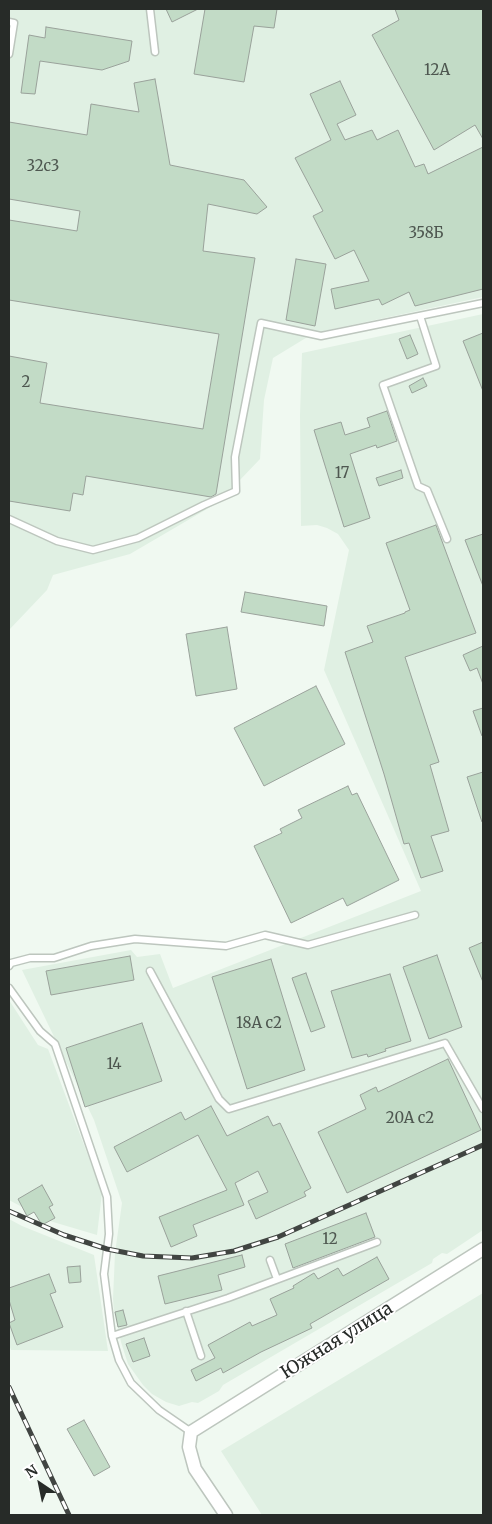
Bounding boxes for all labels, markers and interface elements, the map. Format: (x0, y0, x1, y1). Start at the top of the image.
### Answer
house number: 12А (424, 62, 450, 80)
house number: 32с3 (27, 158, 59, 176)
house number: 358Б (408, 225, 444, 243)
house number: 2 (22, 374, 30, 392)
house number: 17 (335, 465, 349, 483)
house number: 18А с2 (236, 1015, 282, 1033)
house number: 14 (106, 1056, 122, 1074)
house number: 20А с2 (386, 1110, 434, 1128)
house number: 12 (322, 1231, 338, 1249)
street label: Южная улица (277, 1298, 397, 1384)
north arrow (15, 1459, 65, 1509)
text: N (22, 1461, 41, 1482)

